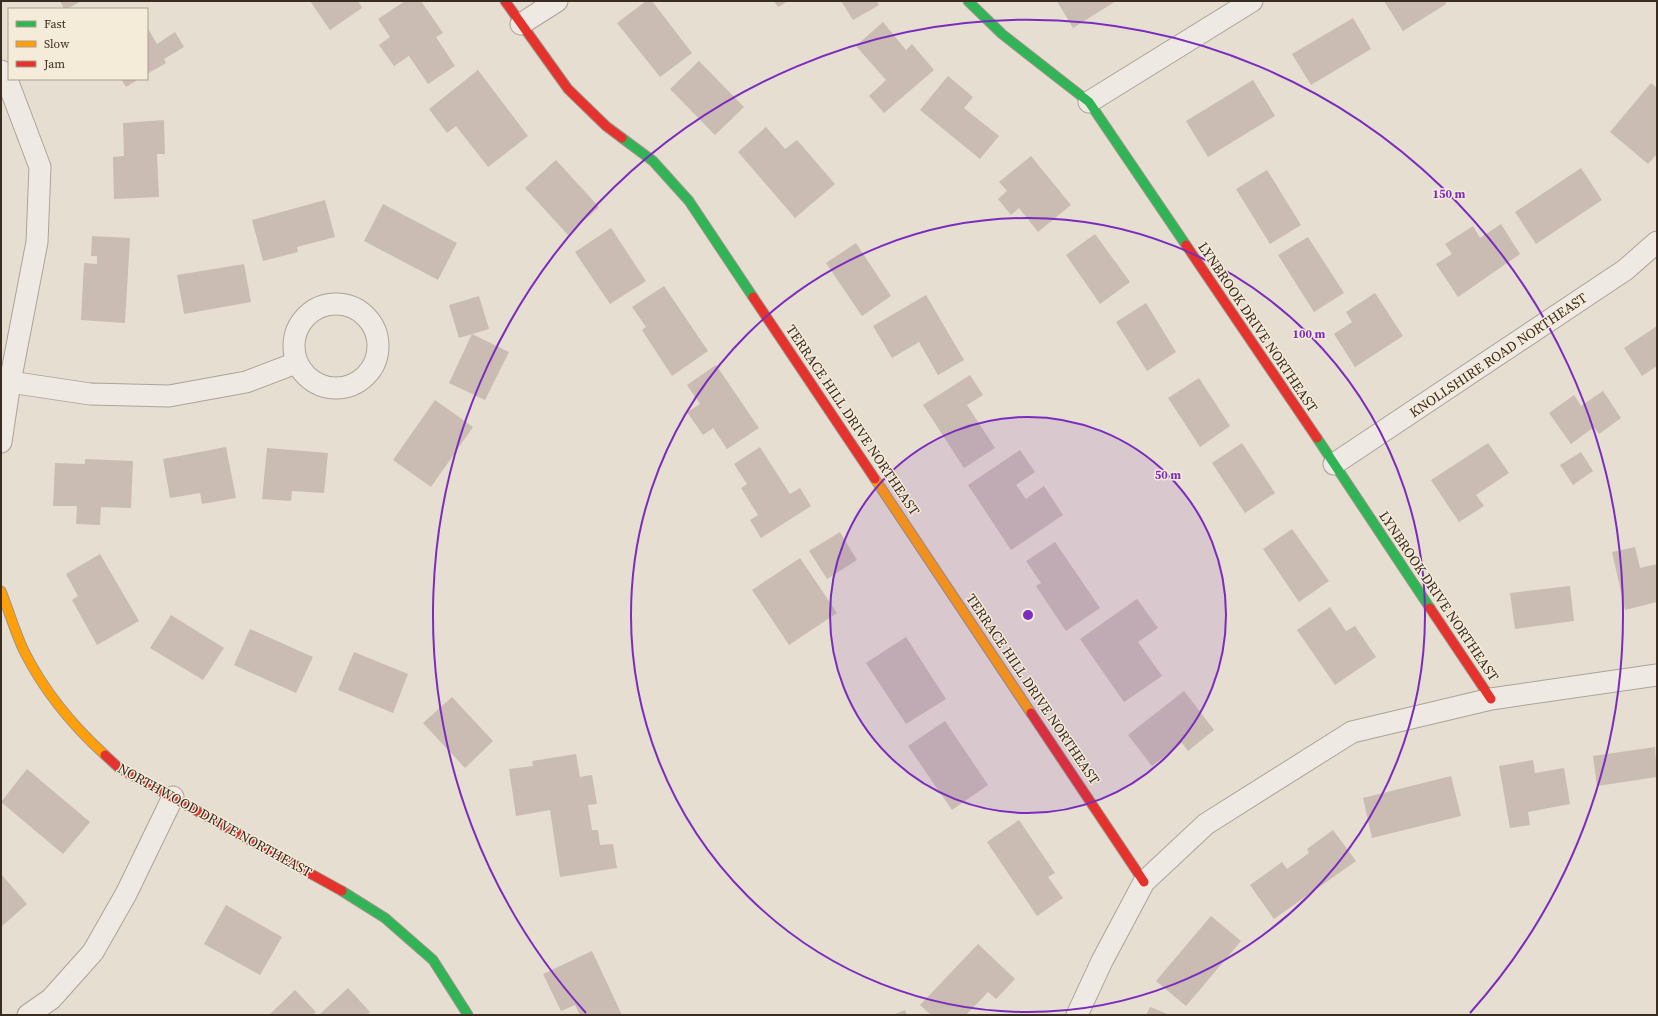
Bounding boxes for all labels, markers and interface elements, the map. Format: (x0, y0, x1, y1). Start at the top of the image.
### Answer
legend (8, 8, 148, 80)
text: Fast (44, 16, 66, 32)
text: Slow (44, 36, 70, 52)
text: Jam (43, 56, 65, 72)
text: 150 m (1433, 186, 1466, 202)
street label: LYNBROOK DRIVE NORTHEAST (1193, 238, 1323, 416)
street label: KNOLLSHIRE ROAD NORTHEAST (1405, 288, 1591, 422)
street label: TERRACE HILL DRIVE NORTHEAST (781, 321, 925, 520)
text: 100 m (1293, 326, 1326, 342)
text: 50 m (1155, 467, 1181, 483)
street label: LYNBROOK DRIVE NORTHEAST (1374, 507, 1504, 685)
street label: TERRACE HILL DRIVE NORTHEAST (961, 590, 1105, 789)
centre of rings (1021, 608, 1035, 622)
street label: NORTHWOOD DRIVE NORTHEAST (114, 758, 316, 882)

